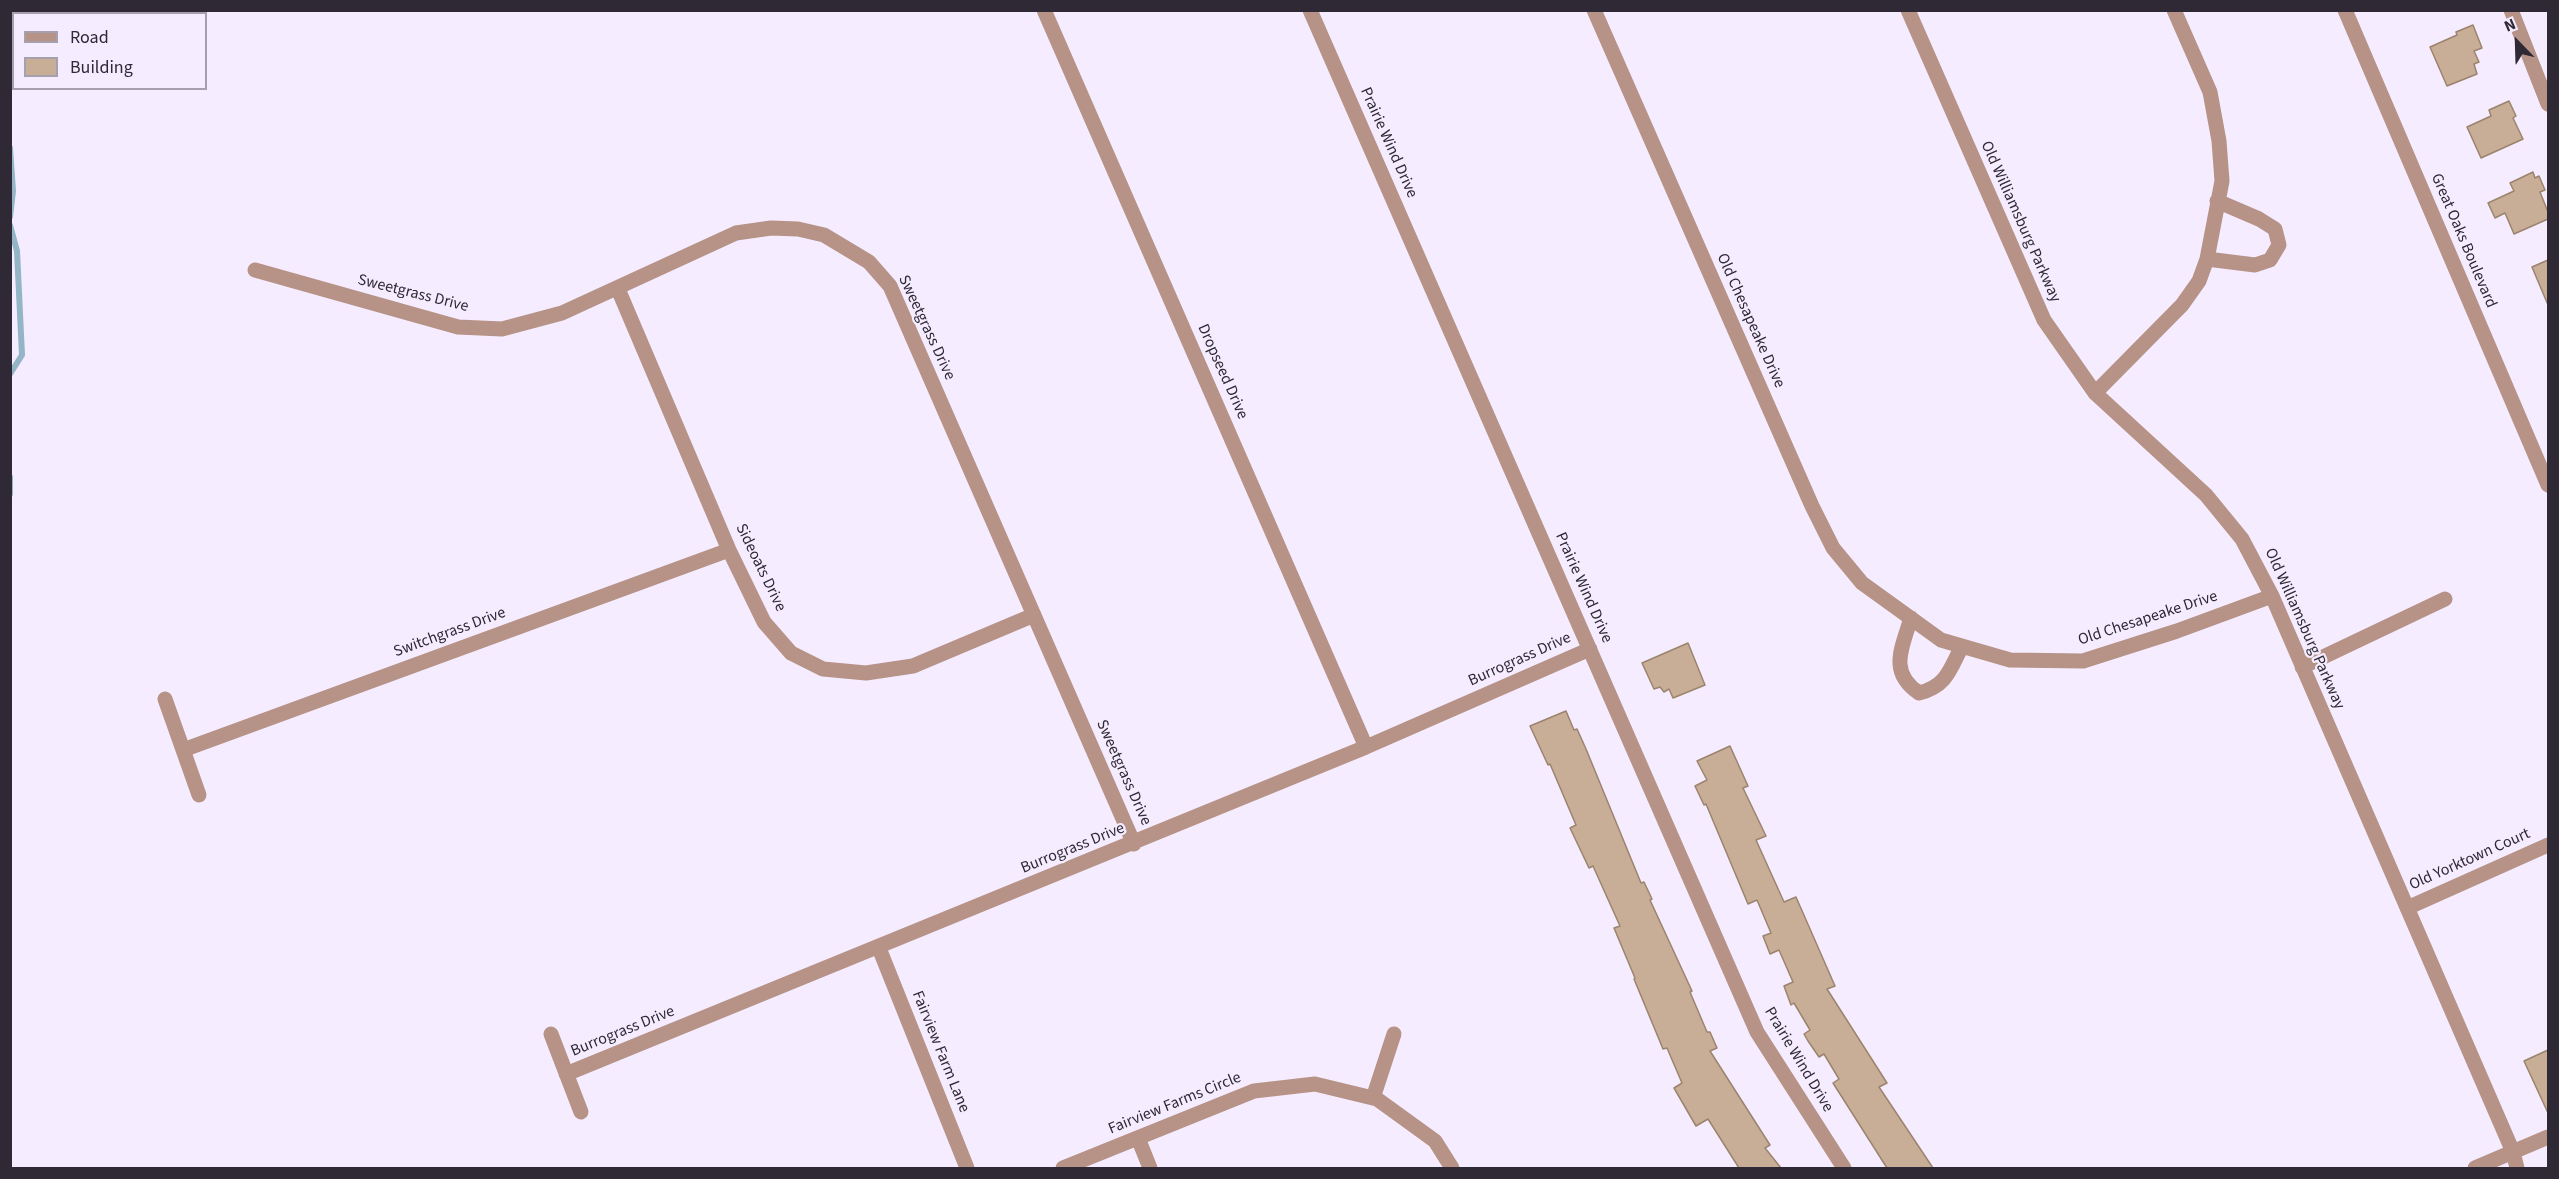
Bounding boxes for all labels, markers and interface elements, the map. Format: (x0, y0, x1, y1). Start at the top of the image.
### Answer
legend (12, 12, 207, 90)
north arrow (2487, 12, 2547, 72)
text: N (2501, 13, 2519, 38)
text: Road (70, 25, 109, 50)
text: Building (70, 55, 133, 80)
street label: Prairie Wind Drive (1355, 85, 1421, 201)
street label: Old Williamsburg Parkway (1976, 138, 2064, 306)
street label: Great Oaks Boulevard (2426, 171, 2500, 311)
street label: Old Chesapeake Drive (1712, 251, 1788, 391)
street label: Sweetgrass Drive (356, 271, 470, 317)
street label: Sweetgrass Drive (893, 272, 959, 384)
street label: Dropseed Drive (1192, 321, 1252, 423)
street label: Sideoats Drive (730, 521, 790, 615)
street label: Prairie Wind Drive (1550, 530, 1616, 646)
street label: Old Williamsburg Parkway (2260, 545, 2348, 713)
street label: Old Chesapeake Drive (2076, 587, 2220, 651)
street label: Switchgrass Drive (391, 604, 509, 662)
street label: Burrograss Drive (1466, 629, 1574, 691)
street label: Sweetgrass Drive (1091, 717, 1155, 829)
street label: Burrograss Drive (1018, 819, 1128, 879)
street label: Old Yorktown Court (2407, 825, 2533, 895)
street label: Fairview Farm Lane (907, 988, 973, 1116)
street label: Burrograss Drive (568, 1002, 678, 1062)
street label: Prairie Wind Drive (1759, 1004, 1837, 1116)
street label: Fairview Farms Circle (1106, 1069, 1244, 1139)

